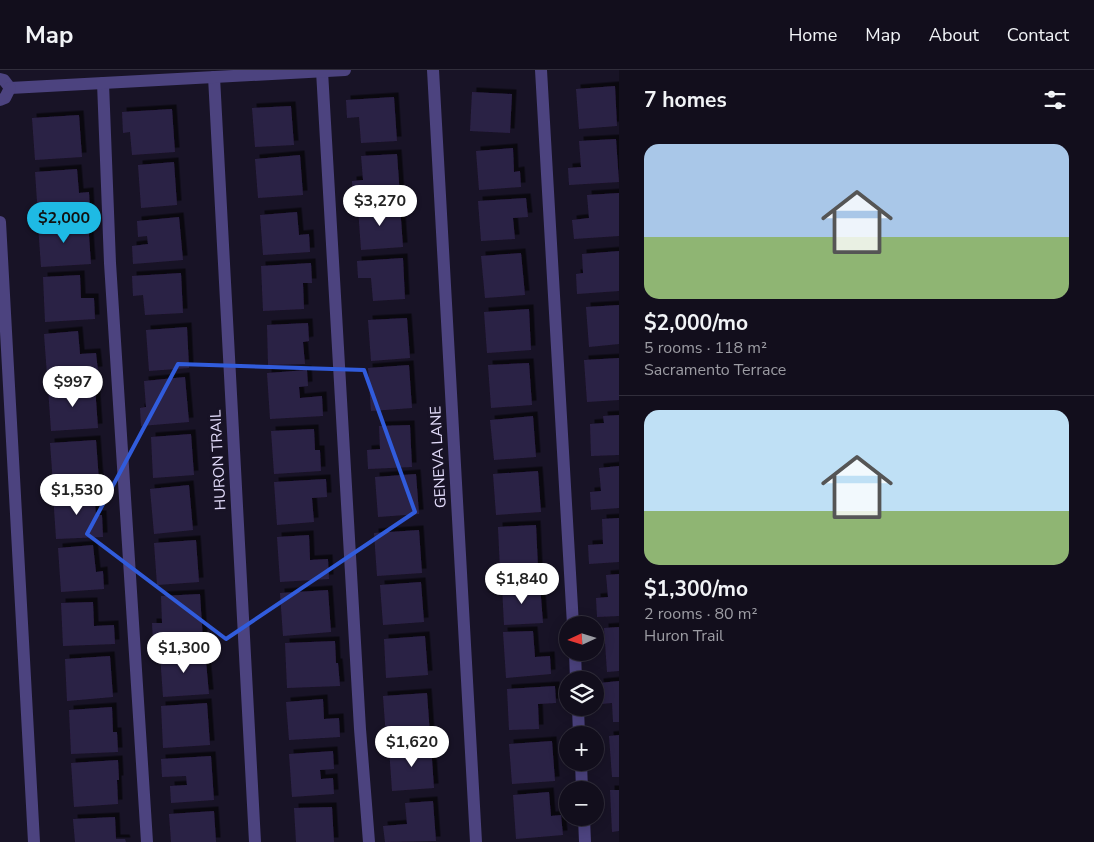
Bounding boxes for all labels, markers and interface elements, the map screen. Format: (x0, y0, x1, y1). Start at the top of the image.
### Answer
text: Map (25, 19, 73, 51)
text: Home (789, 23, 837, 47)
text: Map (865, 23, 901, 47)
text: About (929, 23, 979, 47)
text: Contact (1007, 23, 1069, 47)
text: 7 homes (644, 86, 727, 114)
icon: filters (1041, 86, 1069, 114)
icon: home (812, 177, 902, 267)
pin: $3,270 (339, 184, 421, 227)
text: $3,270 (354, 190, 406, 212)
pin: $2,000 (23, 202, 105, 244)
text: $2,000 (38, 207, 90, 229)
text: $2,000/mo (644, 309, 748, 337)
text: 5 rooms · 118 m² (644, 337, 767, 359)
text: Sacramento Terrace (644, 359, 786, 381)
pin: $997 (43, 366, 103, 408)
text: $997 (54, 371, 92, 393)
street label: GENEVA LANE (425, 405, 451, 509)
street label: HURON TRAIL (205, 409, 231, 511)
icon: home (812, 442, 902, 532)
pin: $1,530 (36, 474, 118, 516)
text: $1,530 (51, 479, 103, 501)
pin: $1,840 (481, 562, 563, 605)
text: $1,840 (496, 568, 548, 590)
text: $1,300/mo (644, 575, 748, 603)
text: 2 rooms · 80 m² (644, 603, 757, 625)
north arrow (559, 616, 604, 661)
map controls (559, 616, 604, 826)
text: Huron Trail (644, 625, 724, 647)
pin: $1,300 (143, 632, 225, 674)
text: $1,300 (158, 637, 210, 659)
button: layers (559, 671, 604, 716)
pin: $1,620 (371, 726, 453, 768)
button: + (559, 726, 604, 771)
text: $1,620 (386, 731, 438, 753)
button: − (559, 781, 604, 826)

